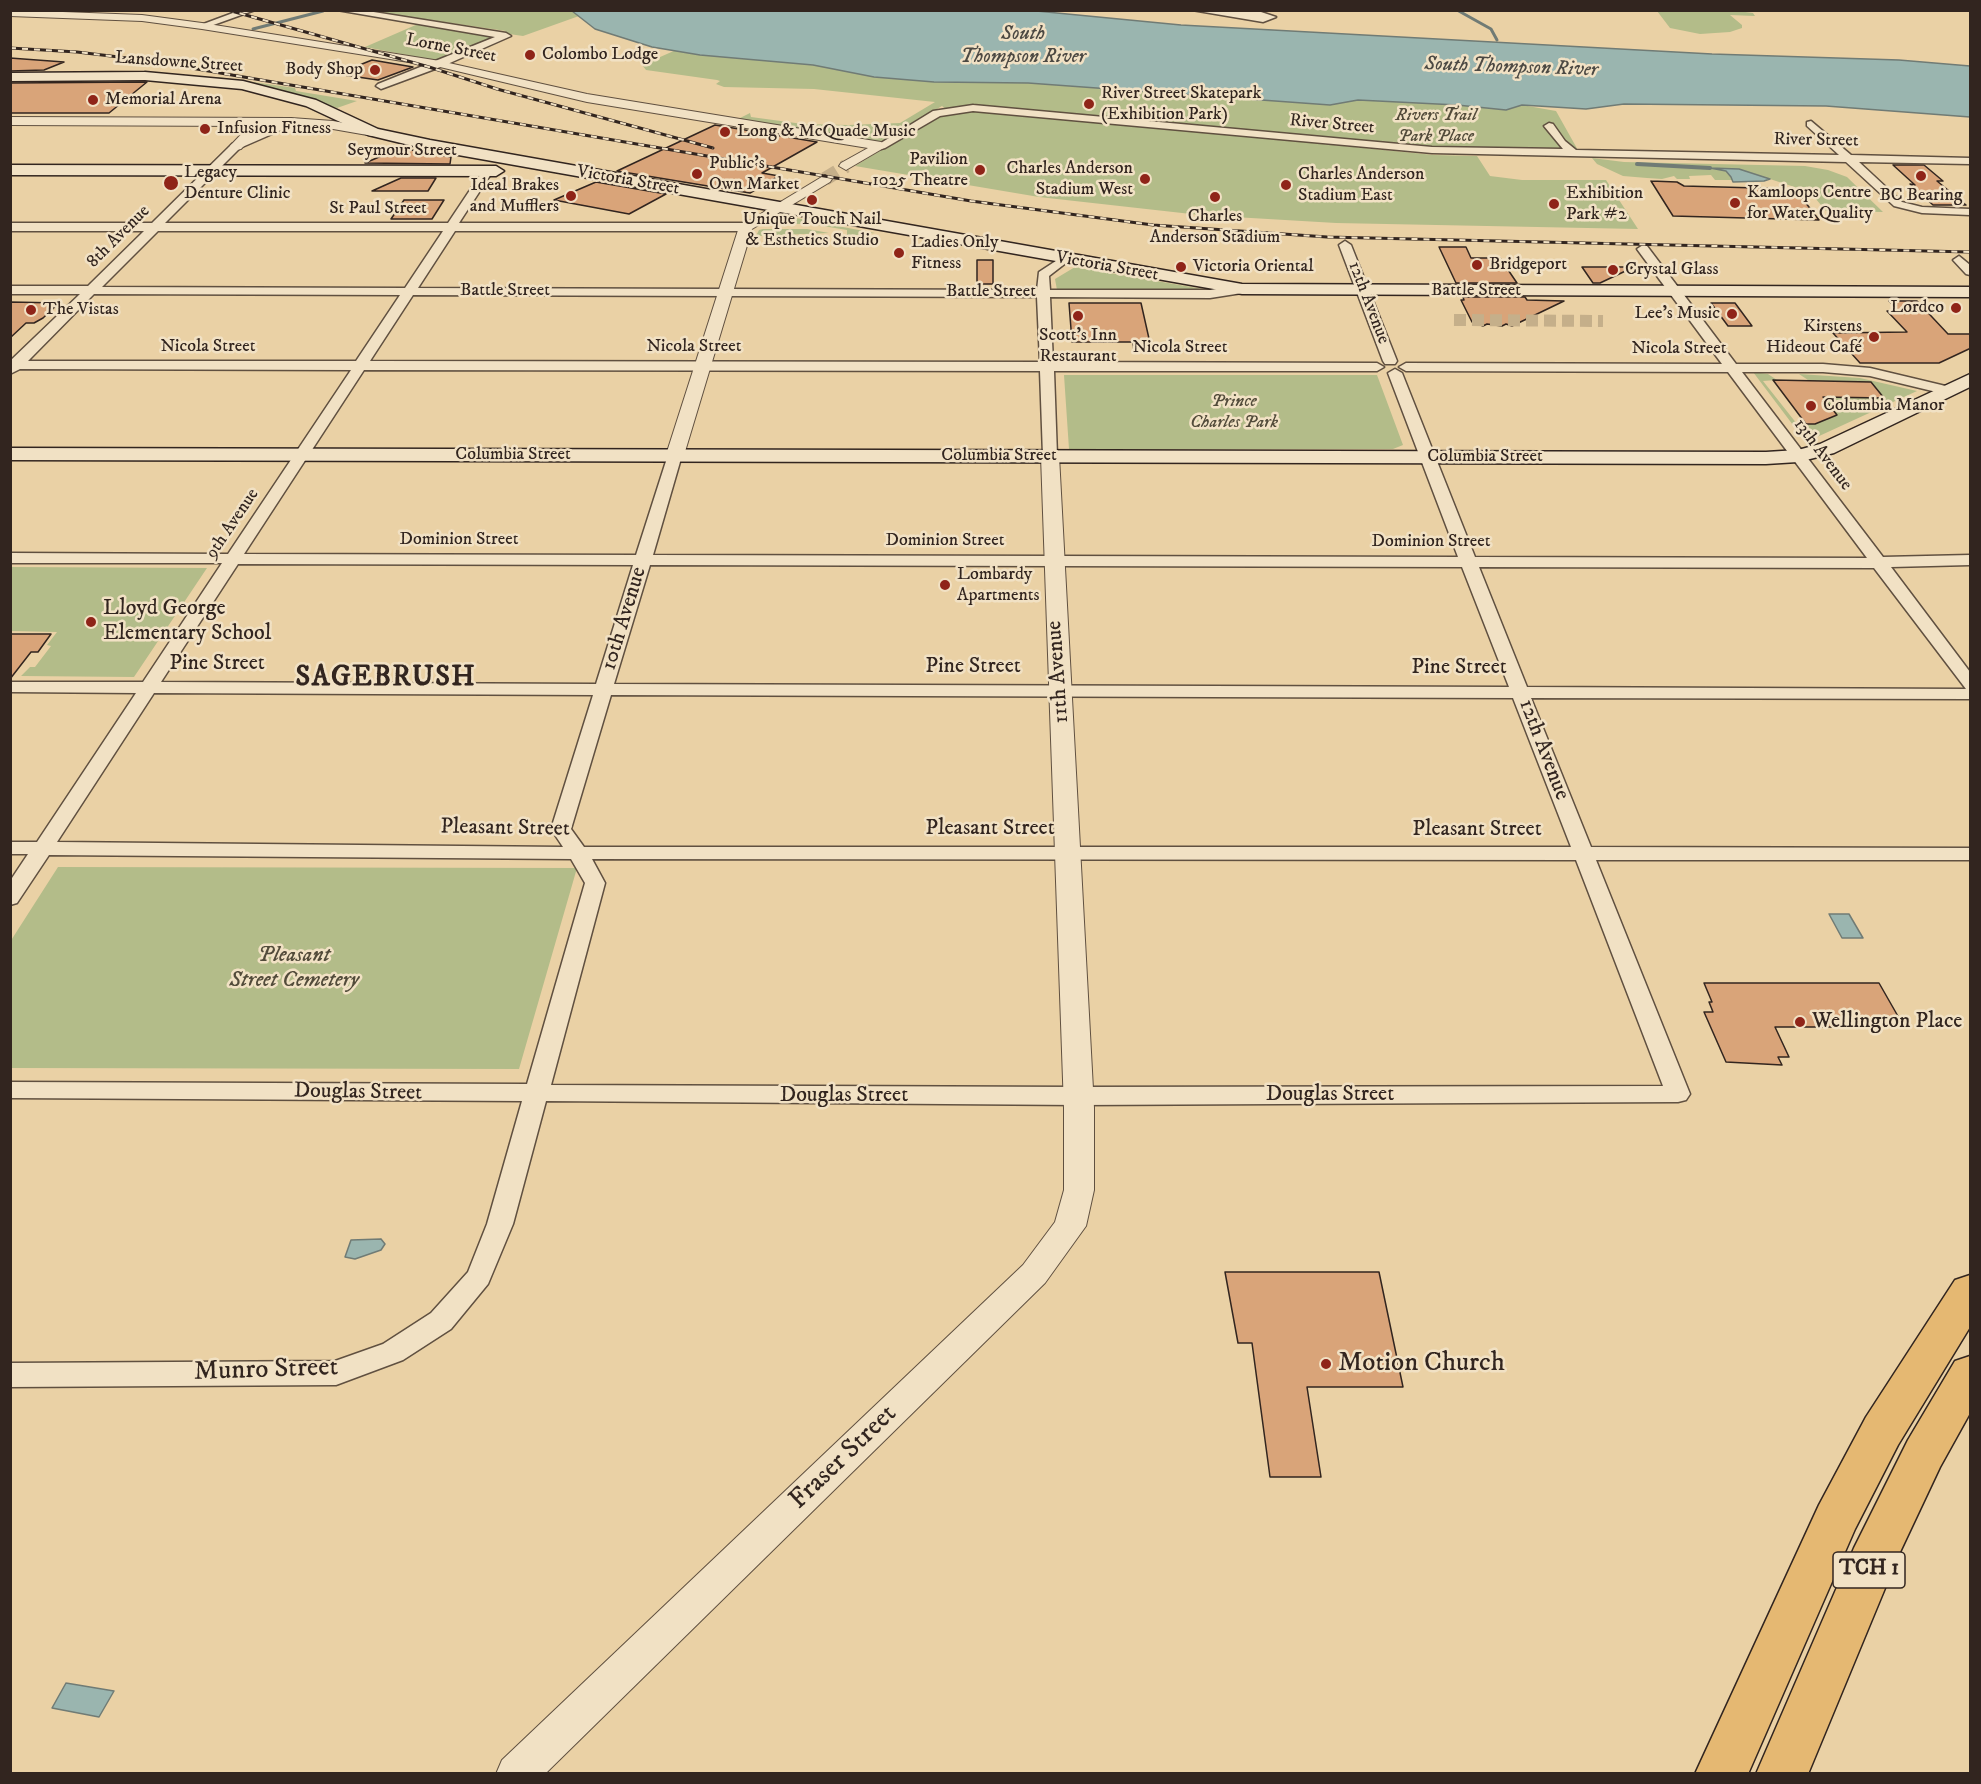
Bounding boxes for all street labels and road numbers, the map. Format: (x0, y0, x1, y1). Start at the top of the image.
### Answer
street label: Lorne Street (404, 30, 498, 68)
street label: Lansdowne Street (114, 48, 244, 78)
street label: River Street (1289, 111, 1375, 139)
street label: River Street (1773, 129, 1859, 153)
street label: Seymour Street (347, 140, 457, 162)
street label: Victoria Street (575, 161, 681, 201)
street label: St Paul Street (329, 198, 427, 220)
street label: 8th Avenue (83, 201, 155, 273)
street label: Victoria Street (1054, 247, 1160, 287)
street label: 12th Avenue (1342, 259, 1394, 347)
street label: Battle Street (460, 280, 550, 302)
street label: Battle Street (1431, 280, 1521, 302)
street label: Battle Street (946, 281, 1036, 303)
street label: Nicola Street (161, 336, 255, 358)
street label: Nicola Street (647, 336, 741, 358)
street label: Nicola Street (1133, 337, 1227, 359)
street label: Nicola Street (1632, 338, 1726, 360)
street label: 13th Avenue (1788, 415, 1856, 495)
street label: Columbia Street (455, 444, 571, 466)
street label: Columbia Street (941, 445, 1057, 467)
street label: Columbia Street (1427, 446, 1543, 468)
street label: 9th Avenue (202, 485, 264, 563)
street label: Dominion Street (400, 529, 518, 551)
street label: Dominion Street (886, 530, 1004, 552)
street label: Dominion Street (1372, 531, 1490, 553)
street label: 10th Avenue (597, 564, 653, 674)
street label: 11th Avenue (1042, 620, 1076, 724)
street label: Pine Street (169, 651, 265, 677)
street label: Pine Street (925, 654, 1021, 680)
street label: Pine Street (1411, 655, 1507, 681)
street label: 12th Avenue (1512, 696, 1574, 804)
street label: Pleasant Street (440, 815, 570, 843)
street label: Pleasant Street (925, 816, 1055, 842)
street label: Pleasant Street (1412, 817, 1542, 843)
street label: Douglas Street (294, 1079, 422, 1107)
street label: Douglas Street (1266, 1082, 1394, 1108)
street label: Douglas Street (780, 1083, 908, 1109)
street label: Munro Street (193, 1352, 339, 1390)
street label: Fraser Street (784, 1399, 904, 1517)
road number: TCH 1 (1833, 1552, 1905, 1588)

